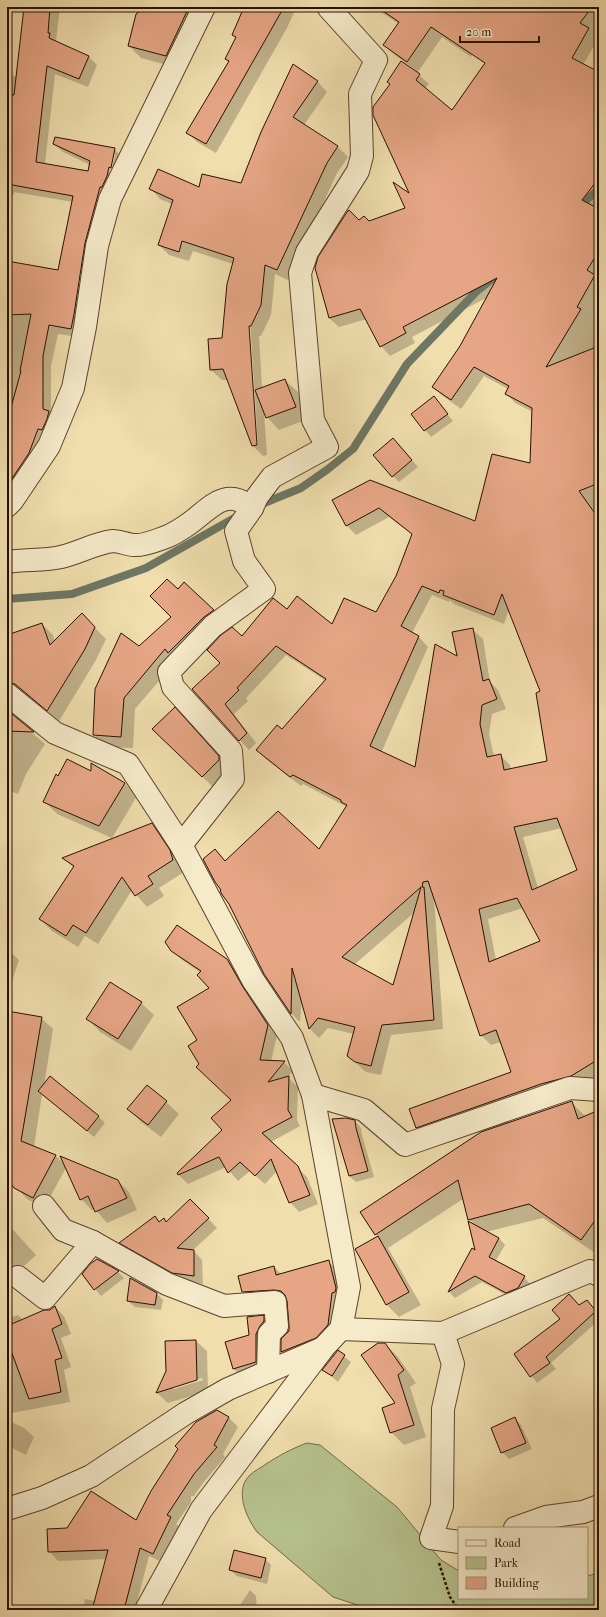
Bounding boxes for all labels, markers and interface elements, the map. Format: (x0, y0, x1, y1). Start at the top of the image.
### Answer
scale bar (460, 18, 539, 44)
text: 20 m (466, 25, 491, 39)
legend (458, 1527, 588, 1599)
text: Road (494, 1536, 521, 1550)
text: Park (494, 1556, 519, 1570)
text: Building (494, 1576, 539, 1590)

